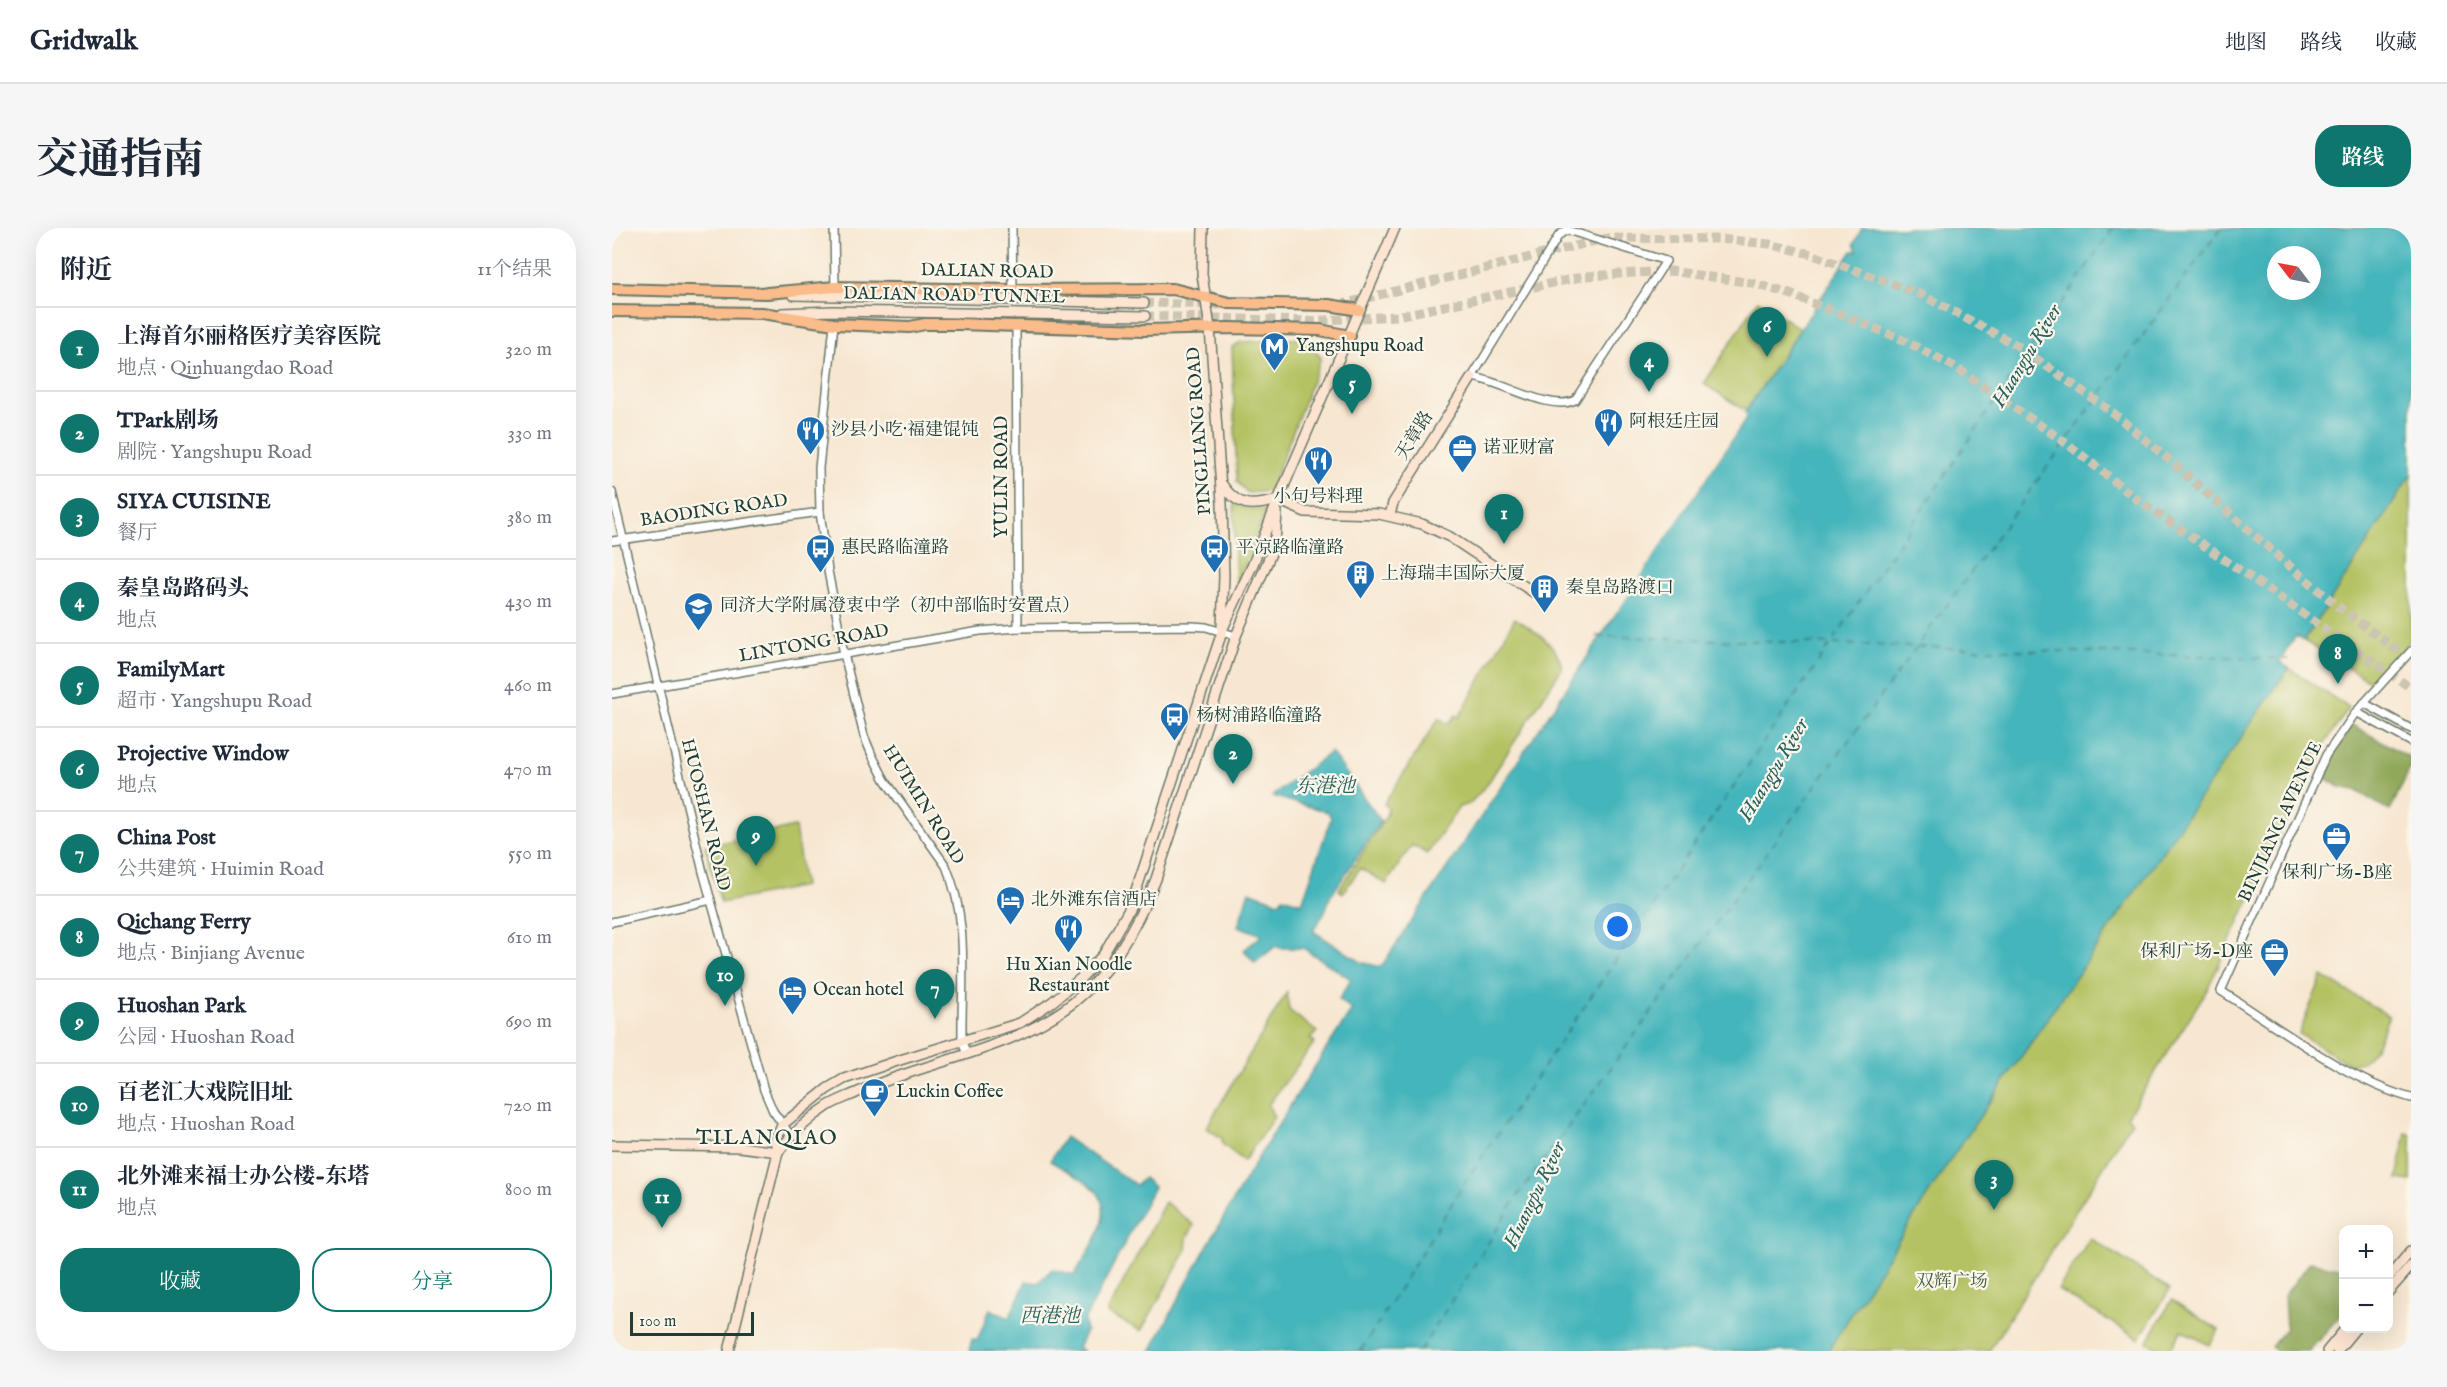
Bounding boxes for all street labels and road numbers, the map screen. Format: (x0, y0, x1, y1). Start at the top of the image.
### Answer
street label: DALIAN ROAD (920, 259, 1054, 285)
street label: DALIAN ROAD TUNNEL (843, 283, 1065, 309)
street label: PINGLIANG ROAD (1183, 346, 1217, 516)
street label: 天章路 (1391, 407, 1439, 465)
street label: YULIN ROAD (991, 416, 1014, 538)
street label: BAODING ROAD (639, 489, 789, 533)
street label: LINTONG ROAD (737, 619, 891, 669)
street label: HUOSHAN ROAD (675, 736, 735, 894)
street label: BINJIANG AVENUE (2234, 738, 2328, 906)
street label: HUIMIN ROAD (877, 741, 969, 869)

